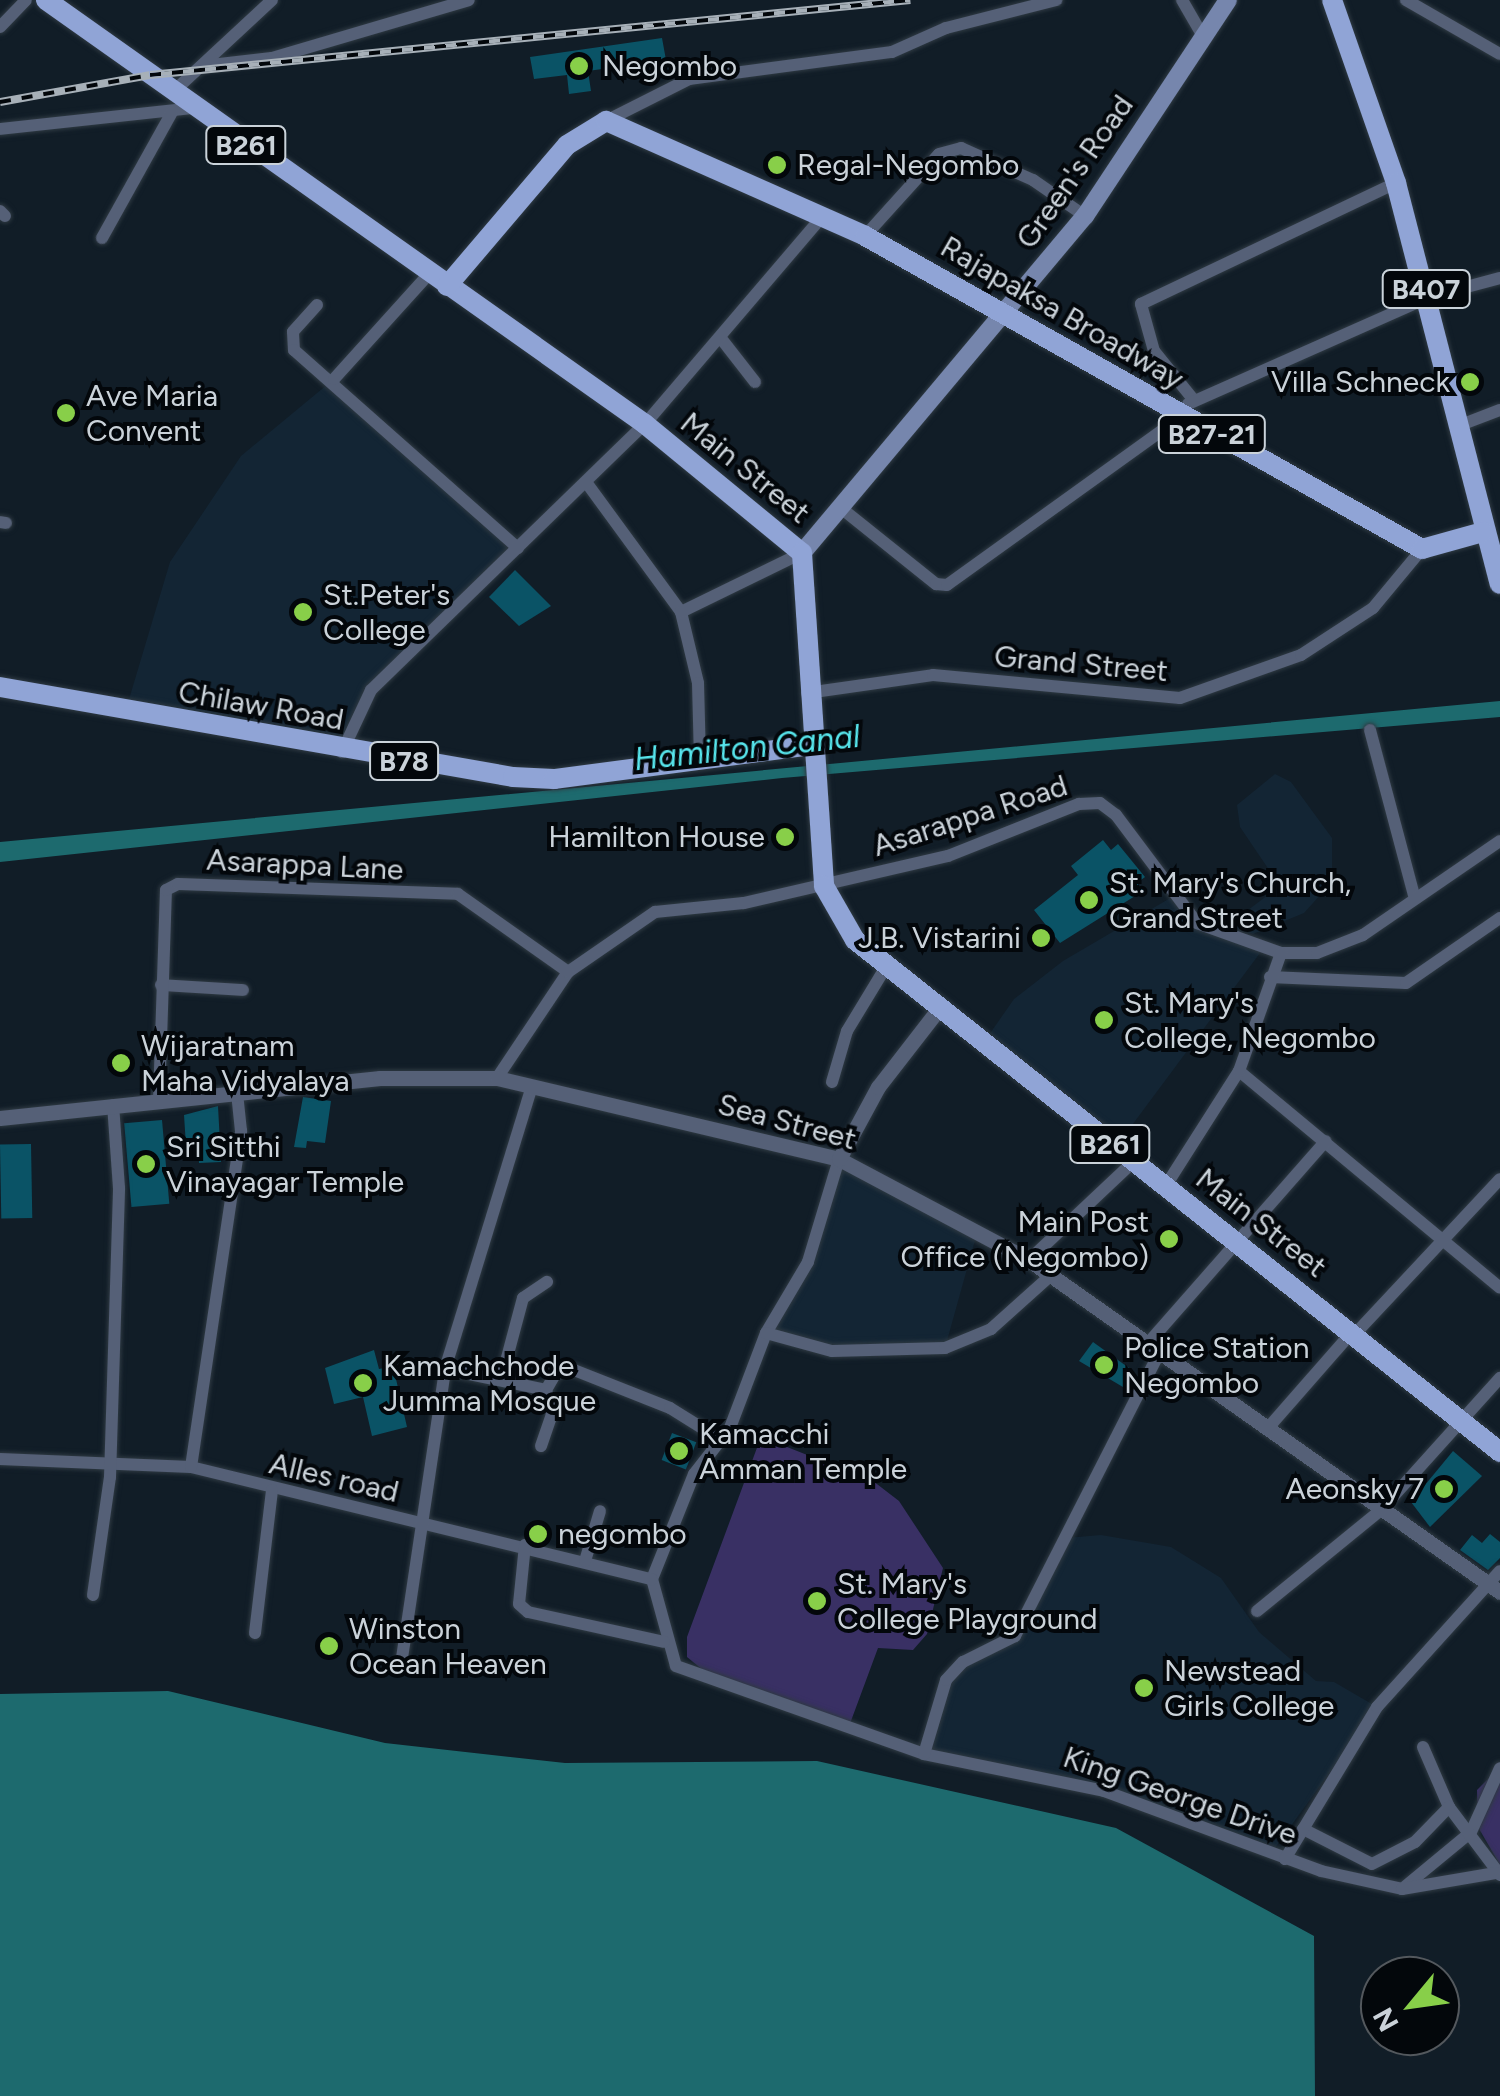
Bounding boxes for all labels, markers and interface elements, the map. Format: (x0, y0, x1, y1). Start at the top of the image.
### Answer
place label: Negombo (602, 48, 737, 84)
marker: Negombo (566, 53, 592, 79)
street label: Green's Road (1009, 88, 1141, 256)
road number: B261 (204, 122, 288, 168)
place label: Regal-Negombo (797, 147, 1019, 183)
marker: Regal-Negombo (766, 154, 788, 176)
street label: Rajapaksa Broadway (934, 229, 1190, 397)
road number: B407 (1381, 266, 1471, 312)
place label: Villa Schneck (1271, 364, 1450, 400)
marker: Villa Schneck (1459, 371, 1481, 393)
place label: Ave Maria Convent (86, 378, 218, 448)
marker: Ave Maria Convent (55, 402, 77, 424)
street label: Main Street (673, 405, 817, 531)
road number: B27-21 (1157, 411, 1267, 457)
place label: St.Peter's College (323, 577, 450, 648)
marker: St.Peter's College (292, 601, 314, 623)
street label: Grand Street (993, 638, 1169, 690)
street label: Chilaw Road (176, 674, 346, 738)
water label: Hamilton Canal (632, 717, 862, 779)
road number: B78 (369, 738, 439, 784)
street label: Asarappa Road (868, 768, 1072, 864)
place label: Hamilton House (548, 819, 765, 855)
marker: Hamilton House (774, 826, 796, 848)
street label: Asarappa Lane (206, 842, 404, 888)
place label: St. Mary's Church, Grand Street (1109, 865, 1351, 936)
marker: St. Mary's Church, Grand Street (1078, 889, 1100, 911)
place label: J.B. Vistarini (858, 920, 1021, 956)
marker: J.B. Vistarini (1030, 927, 1052, 949)
place label: St. Mary's College, Negombo (1124, 985, 1376, 1056)
marker: St. Mary's College, Negombo (1093, 1009, 1115, 1031)
place label: Wijaratnam Maha Vidyalaya (141, 1028, 350, 1098)
marker: Wijaratnam Maha Vidyalaya (110, 1052, 132, 1074)
street label: Sea Street (714, 1086, 860, 1158)
road number: B261 (1068, 1121, 1152, 1167)
place label: Sri Sitthi Vinayagar Temple (166, 1129, 404, 1200)
marker: Sri Sitthi Vinayagar Temple (135, 1153, 157, 1175)
street label: Main Street (1189, 1161, 1333, 1285)
place label: Main Post Office (Negombo) (900, 1204, 1149, 1274)
marker: Main Post Office (Negombo) (1158, 1228, 1180, 1250)
place label: Police Station Negombo (1124, 1330, 1309, 1400)
place label: Kamachchode Jumma Mosque (383, 1348, 596, 1418)
marker: Police Station Negombo (1093, 1354, 1115, 1376)
marker: Kamachchode Jumma Mosque (352, 1372, 374, 1394)
place label: Kamacchi Amman Temple (699, 1416, 907, 1486)
marker: Kamacchi Amman Temple (668, 1440, 690, 1462)
street label: Alles road (266, 1446, 402, 1510)
place label: Aeonsky 7 (1286, 1471, 1424, 1507)
marker: Aeonsky 7 (1433, 1478, 1455, 1500)
place label: negombo (558, 1516, 687, 1552)
marker: negombo (527, 1523, 549, 1545)
place label: St. Mary's College Playground (837, 1566, 1098, 1636)
marker: St. Mary's College Playground (806, 1590, 828, 1612)
place label: Winston Ocean Heaven (349, 1611, 547, 1682)
marker: Winston Ocean Heaven (318, 1635, 340, 1657)
place label: Newstead Girls College (1164, 1653, 1334, 1724)
marker: Newstead Girls College (1133, 1677, 1155, 1699)
street label: King George Drive (1059, 1739, 1301, 1853)
north arrow (1360, 1956, 1460, 2056)
text: N (1365, 2002, 1406, 2037)

